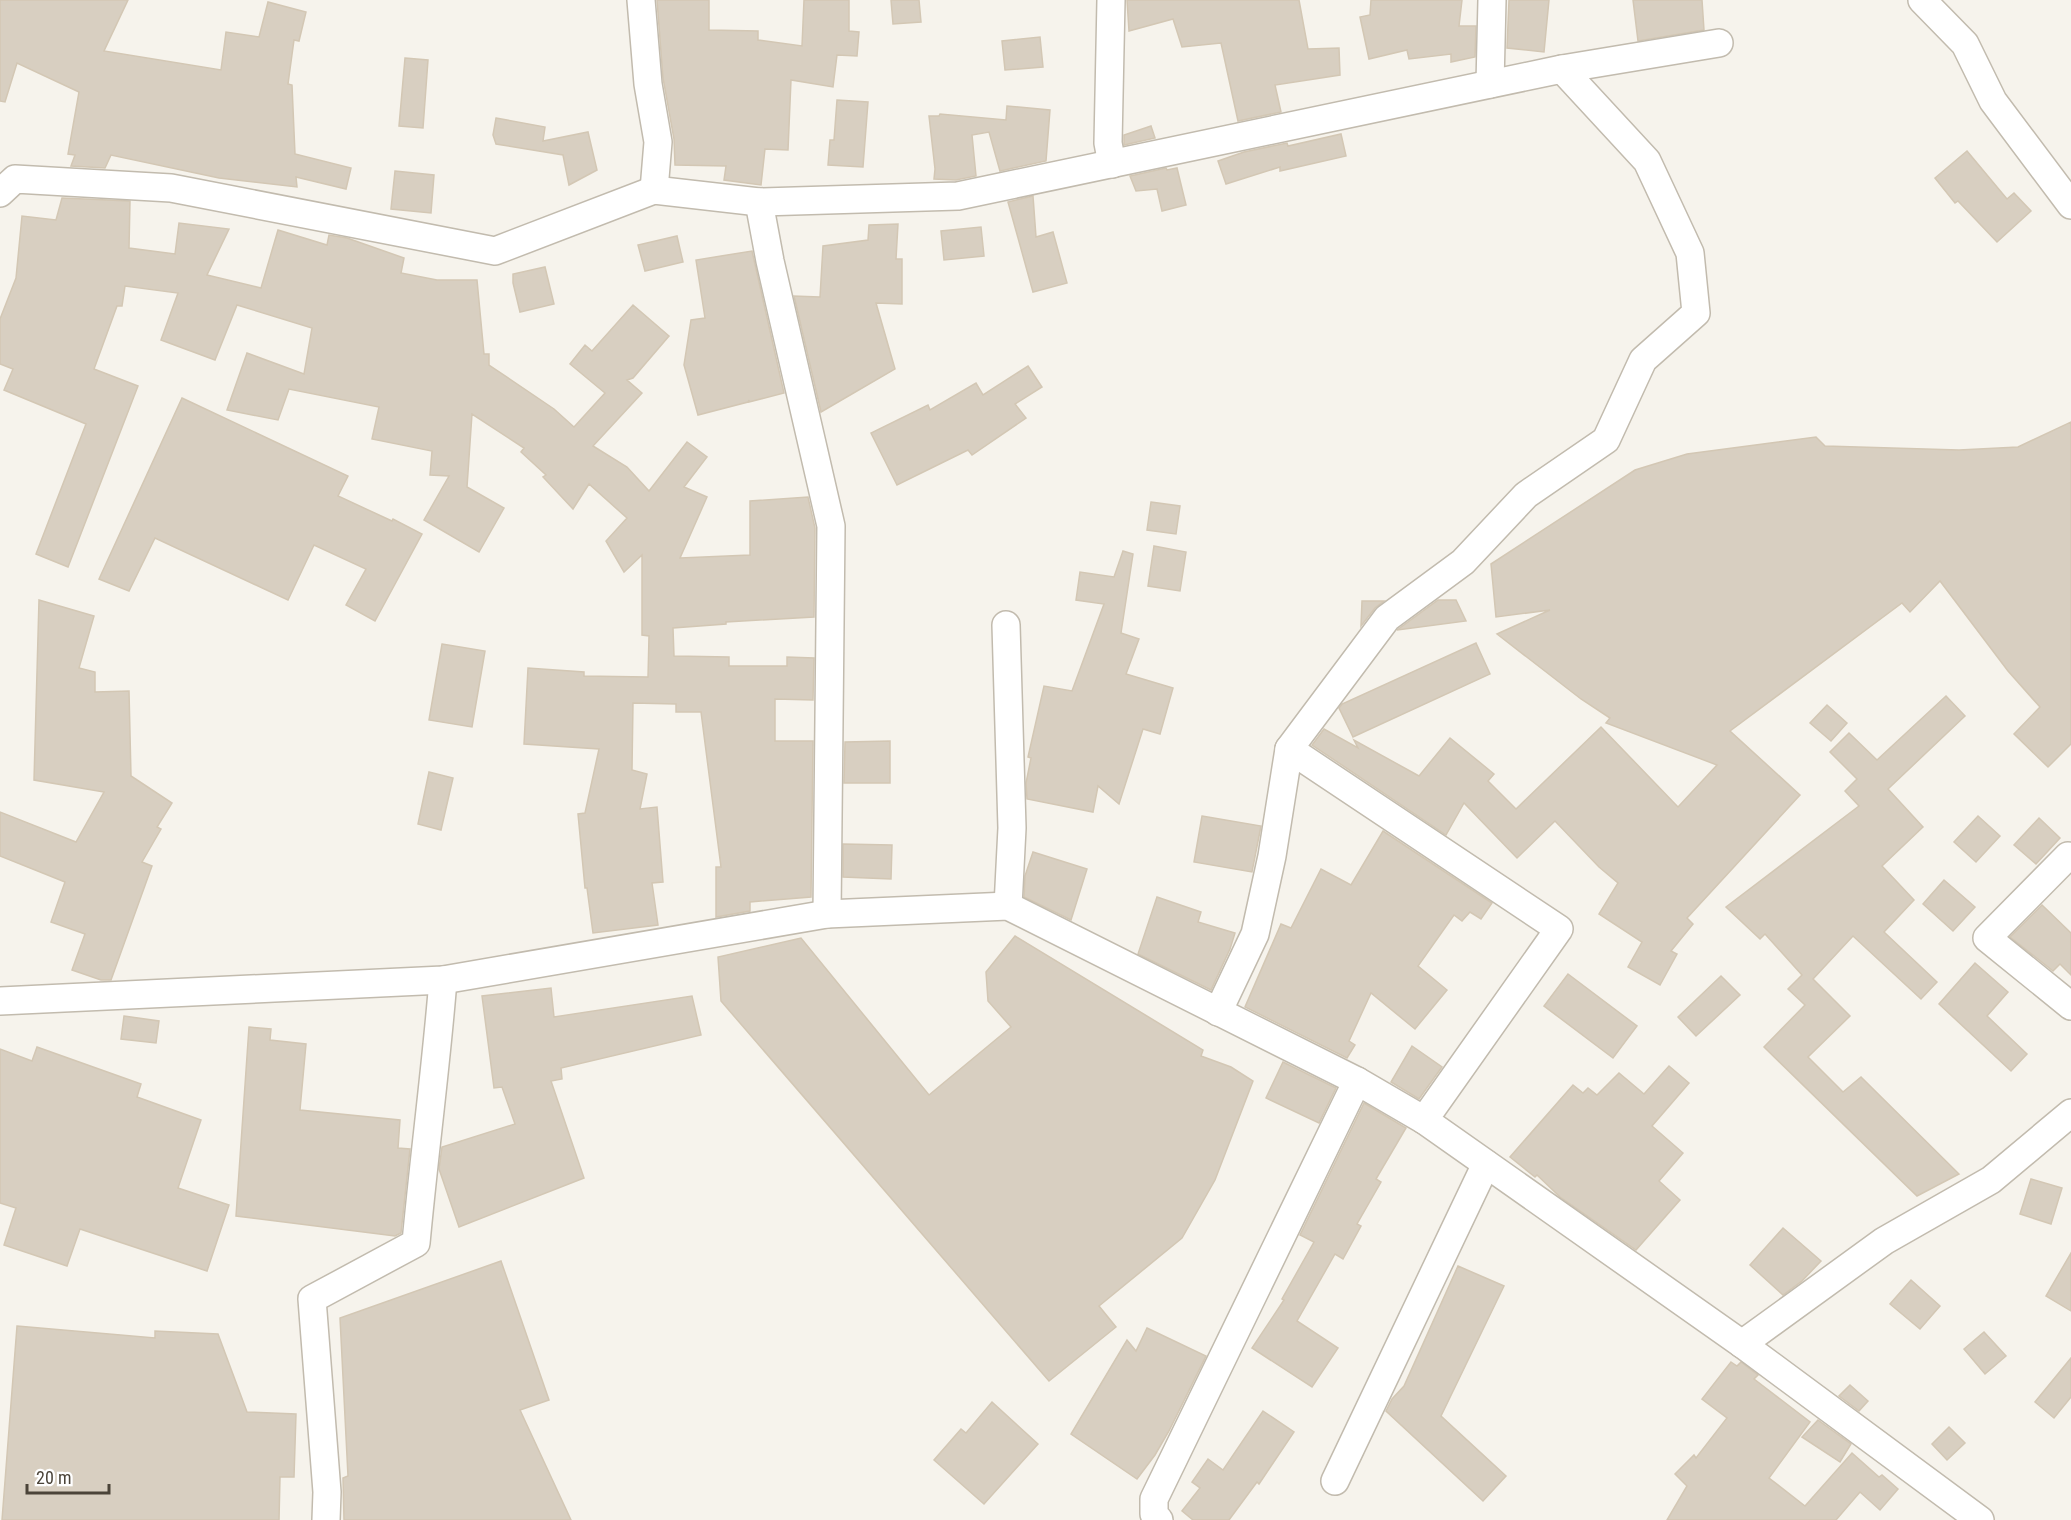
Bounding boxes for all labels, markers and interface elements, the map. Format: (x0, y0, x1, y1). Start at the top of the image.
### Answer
scale bar (27, 1457, 110, 1495)
text: 20 m (36, 1467, 71, 1488)

